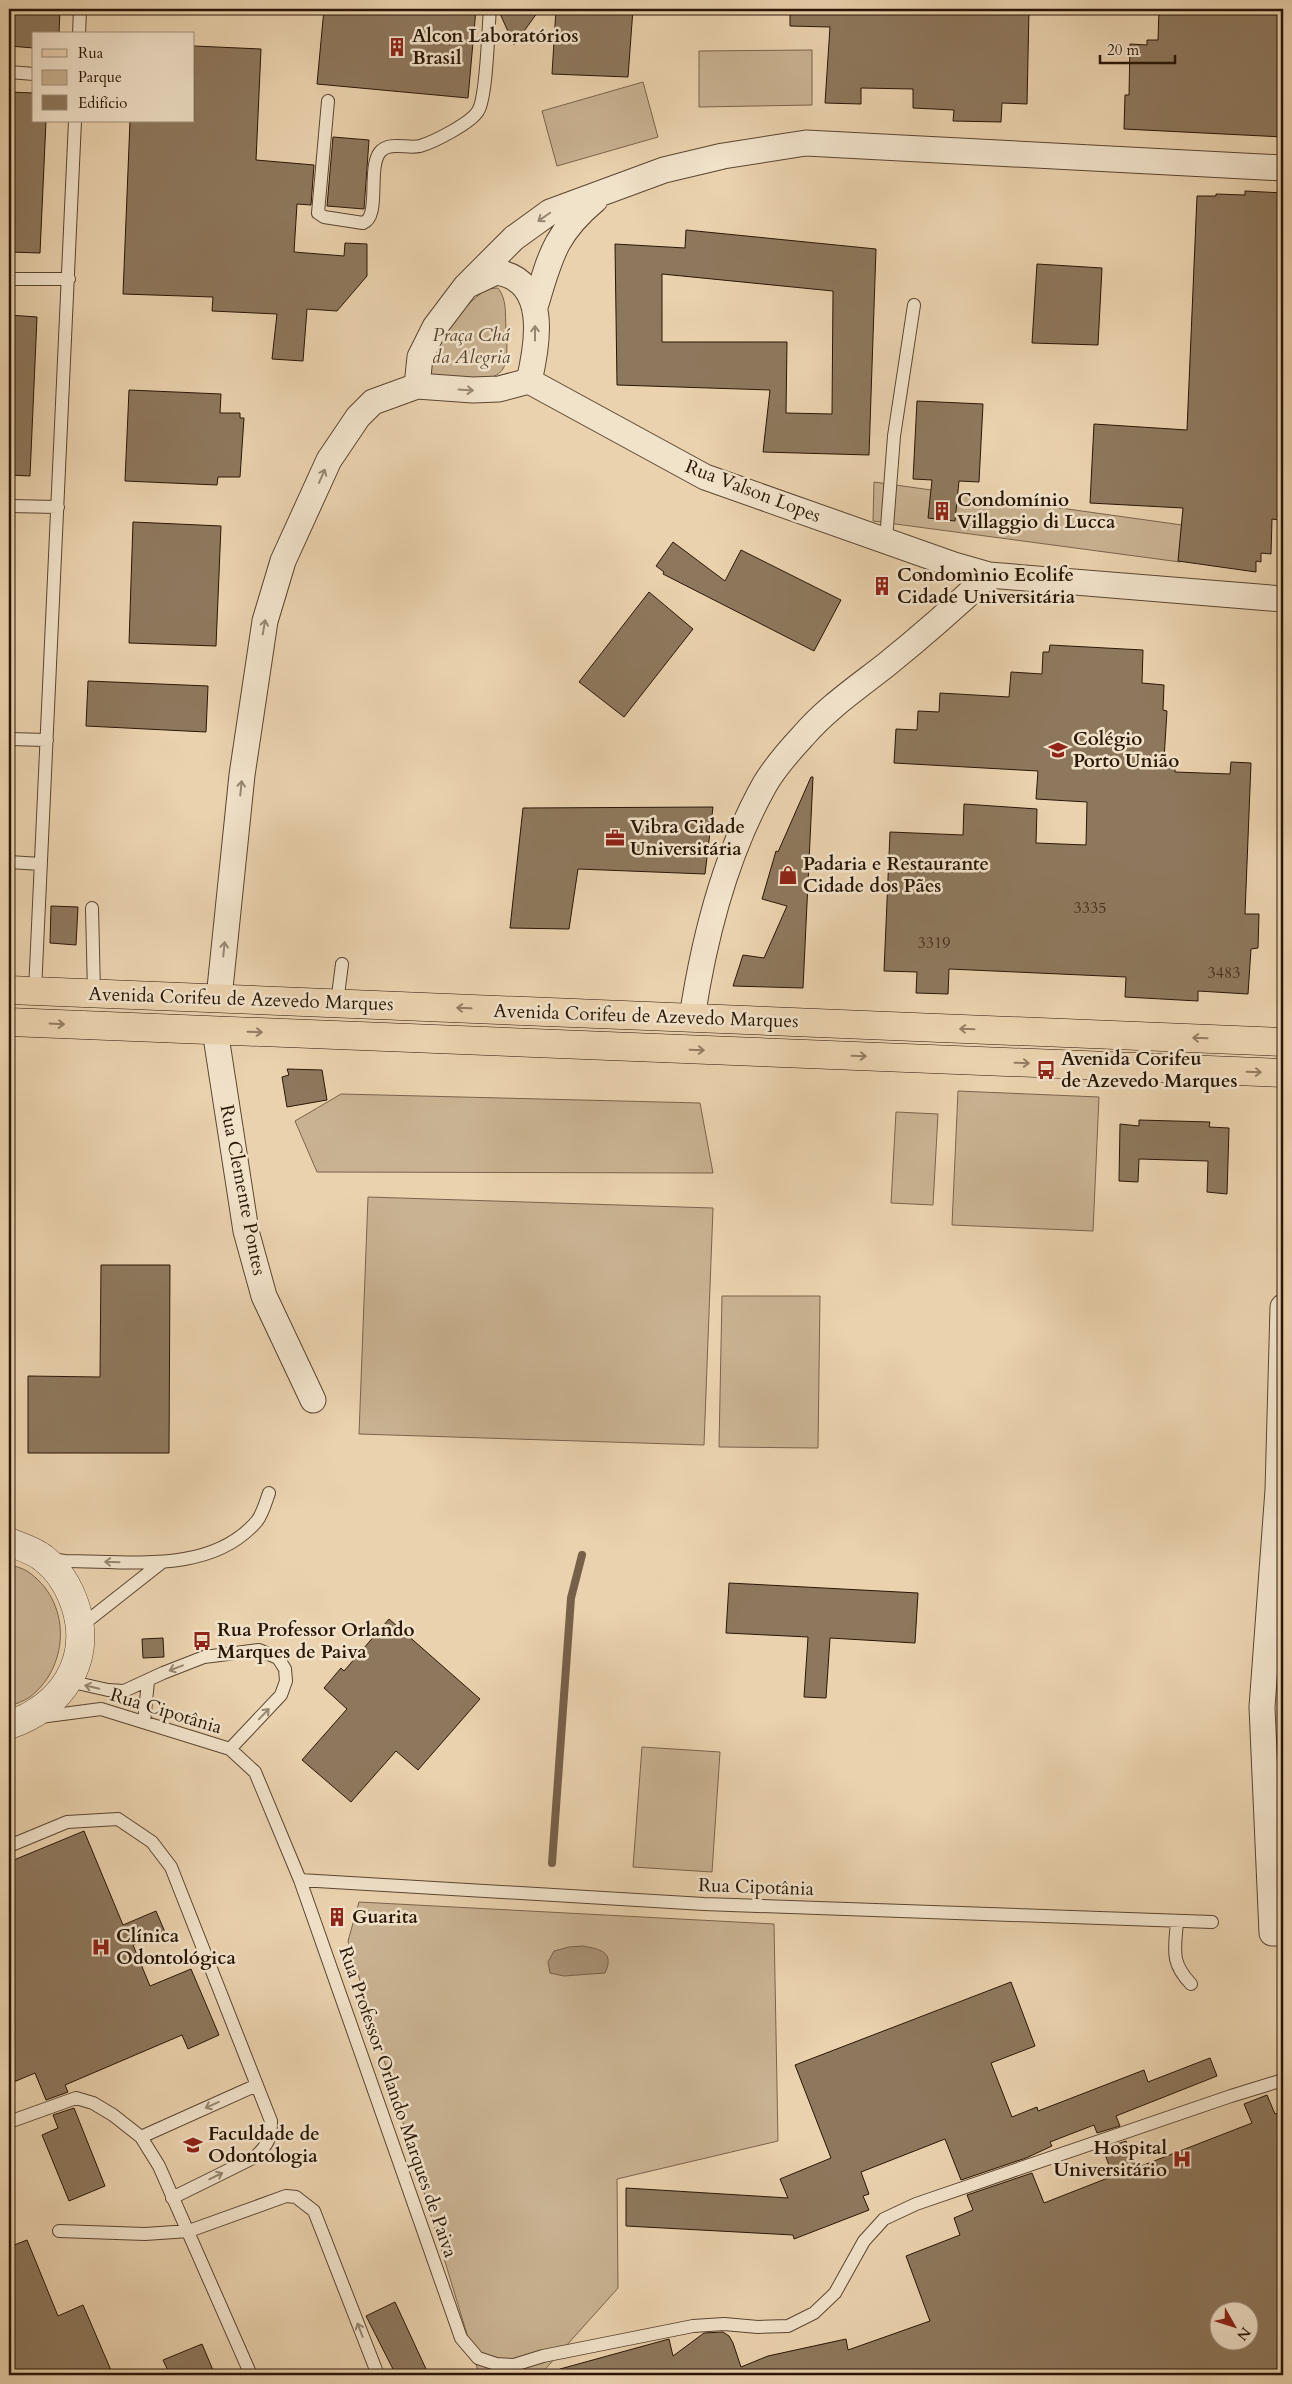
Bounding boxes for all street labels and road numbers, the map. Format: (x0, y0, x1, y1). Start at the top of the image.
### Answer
street label: Rua Valson Lopes (681, 453, 825, 529)
street label: Avenida Corifeu de Azevedo Marques (88, 981, 394, 1017)
street label: Avenida Corifeu de Azevedo Marques (493, 998, 799, 1034)
street label: Rua Clemente Pontes (214, 1102, 272, 1278)
street label: Rua Cipotânia (107, 1682, 225, 1740)
street label: Rua Cipotânia (698, 1872, 814, 1902)
street label: Rua Professor Orlando Marques de Paiva (332, 1943, 464, 2261)

